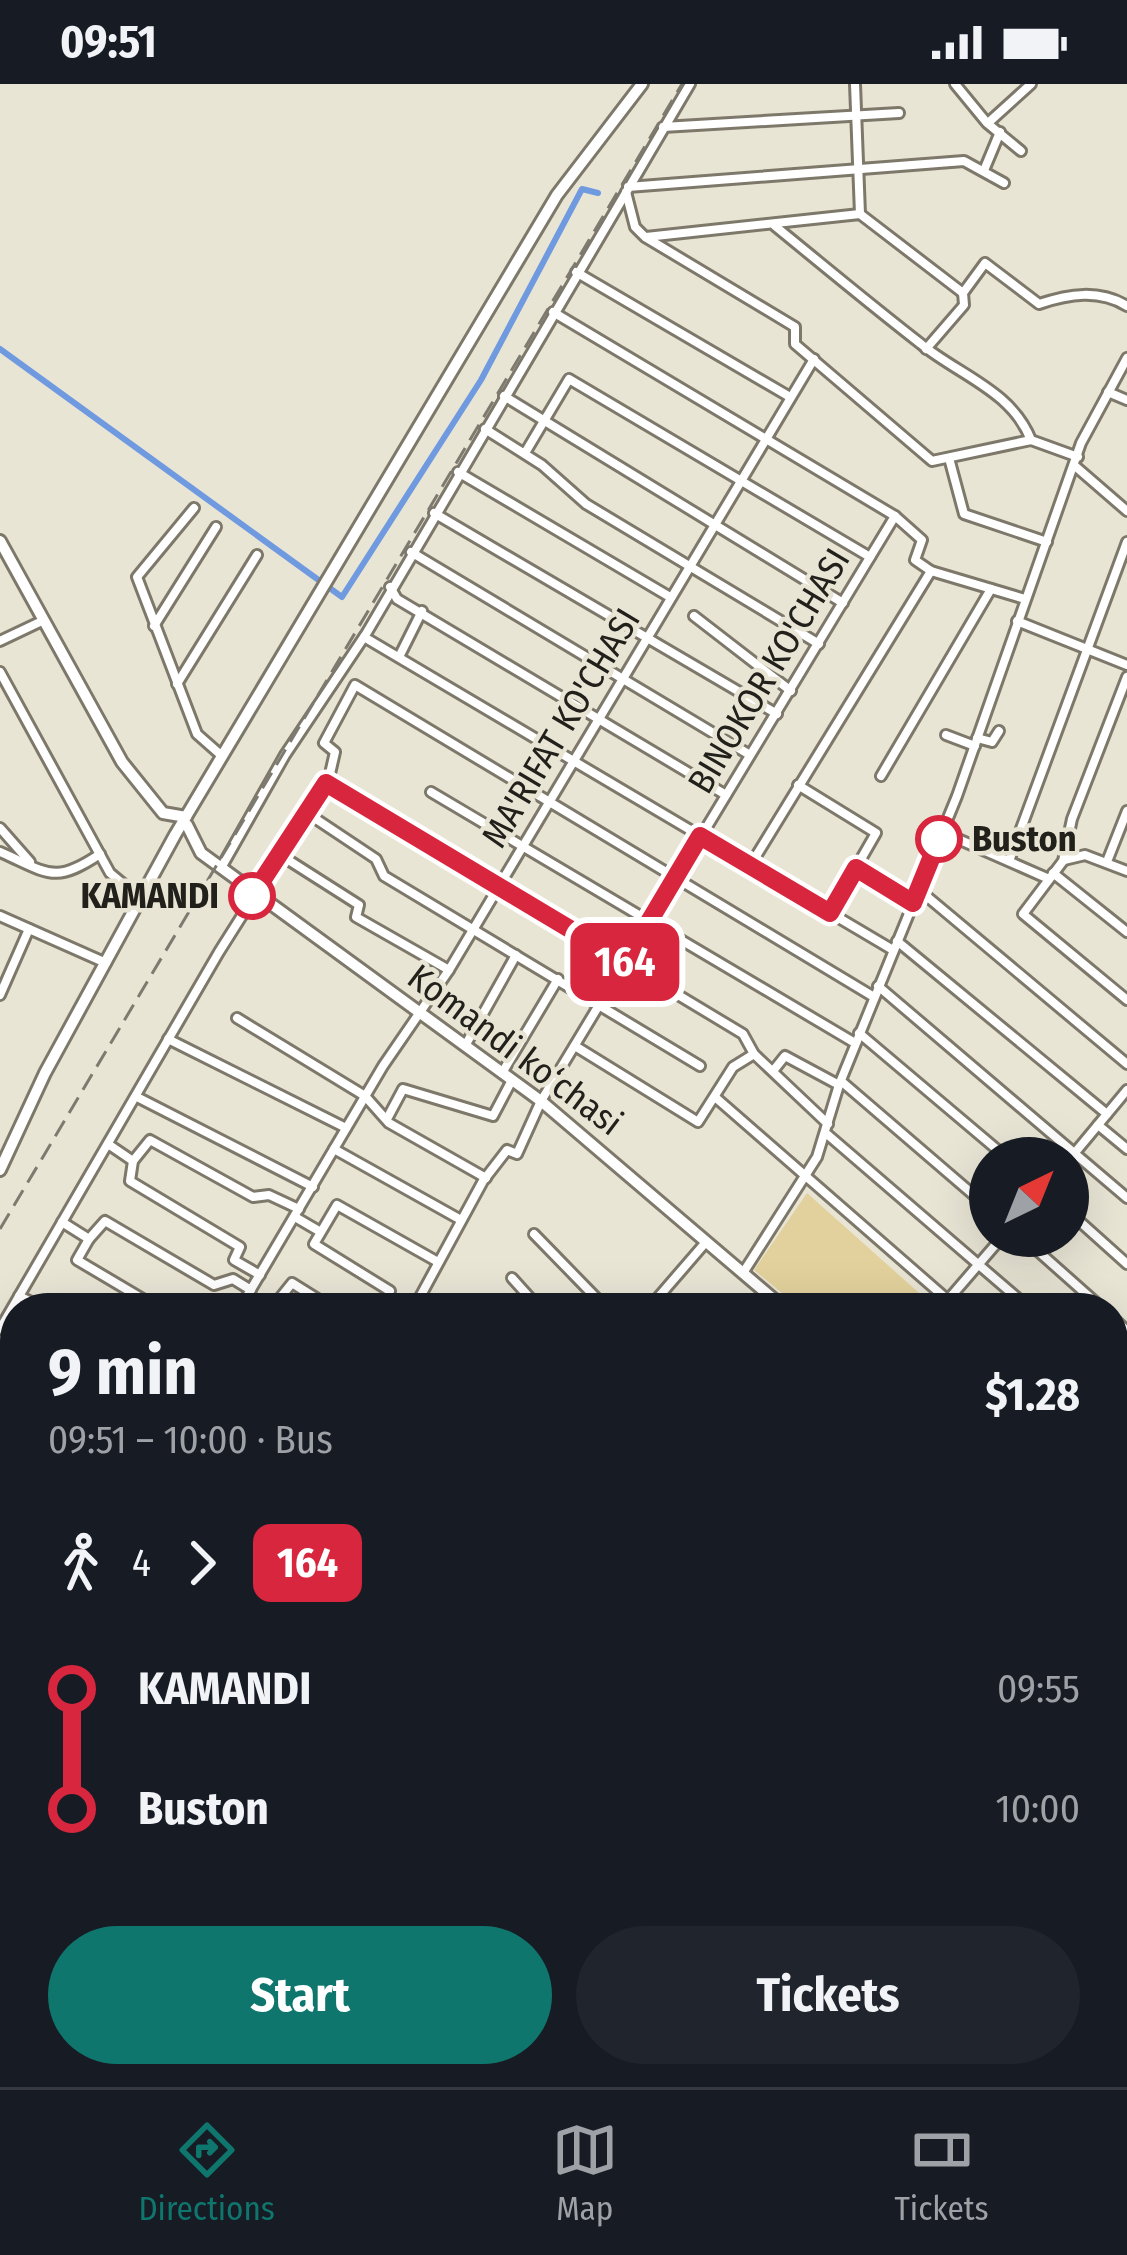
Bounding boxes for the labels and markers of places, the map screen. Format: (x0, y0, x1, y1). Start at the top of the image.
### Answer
marker: Buston (917, 817, 961, 861)
place label: Buston (972, 817, 1077, 861)
place label: KAMANDI (80, 874, 219, 918)
marker: KAMANDI (230, 874, 274, 918)

